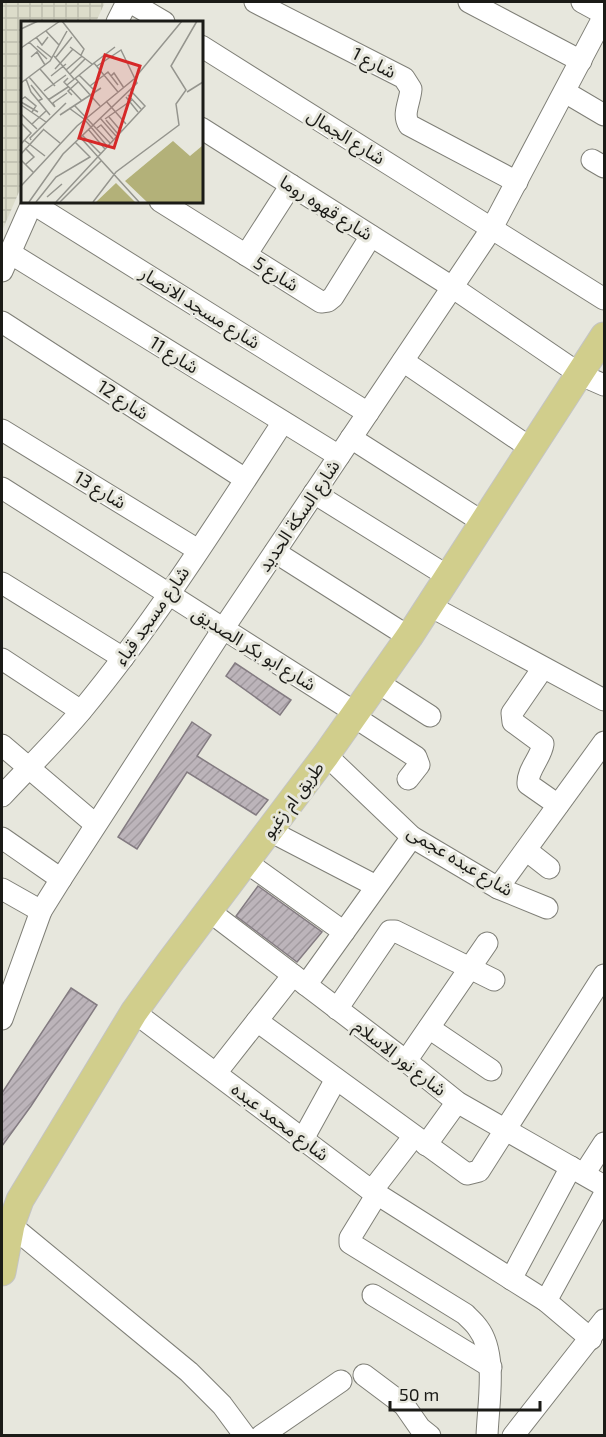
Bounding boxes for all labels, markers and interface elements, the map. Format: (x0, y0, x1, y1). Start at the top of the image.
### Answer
inset map (21, 21, 202, 202)
street label: شارع 1 (347, 42, 400, 86)
street label: شارع الجمال (301, 104, 390, 172)
street label: شارع قهوه روما (274, 170, 377, 248)
street label: شارع 5 (248, 251, 303, 299)
street label: شارع مسجد الانصار (133, 261, 265, 356)
street label: شارع 11 (144, 331, 203, 381)
street label: شارع 12 (92, 375, 153, 427)
street label: شارع السكة الحديد (253, 455, 347, 578)
street label: شارع 13 (69, 465, 130, 516)
street label: شارع مسجد قباء (109, 562, 197, 671)
street label: شارع ابو بكر الصديق (187, 601, 320, 698)
street label: طريق ام زغيو (256, 757, 331, 844)
street label: شارع عبده عجمى (402, 820, 517, 904)
street label: شارع نور الاسلام (347, 1014, 451, 1103)
street label: شارع محمد عبده (225, 1077, 334, 1168)
scale bar (390, 1374, 540, 1412)
text: 50 m (399, 1383, 439, 1405)

